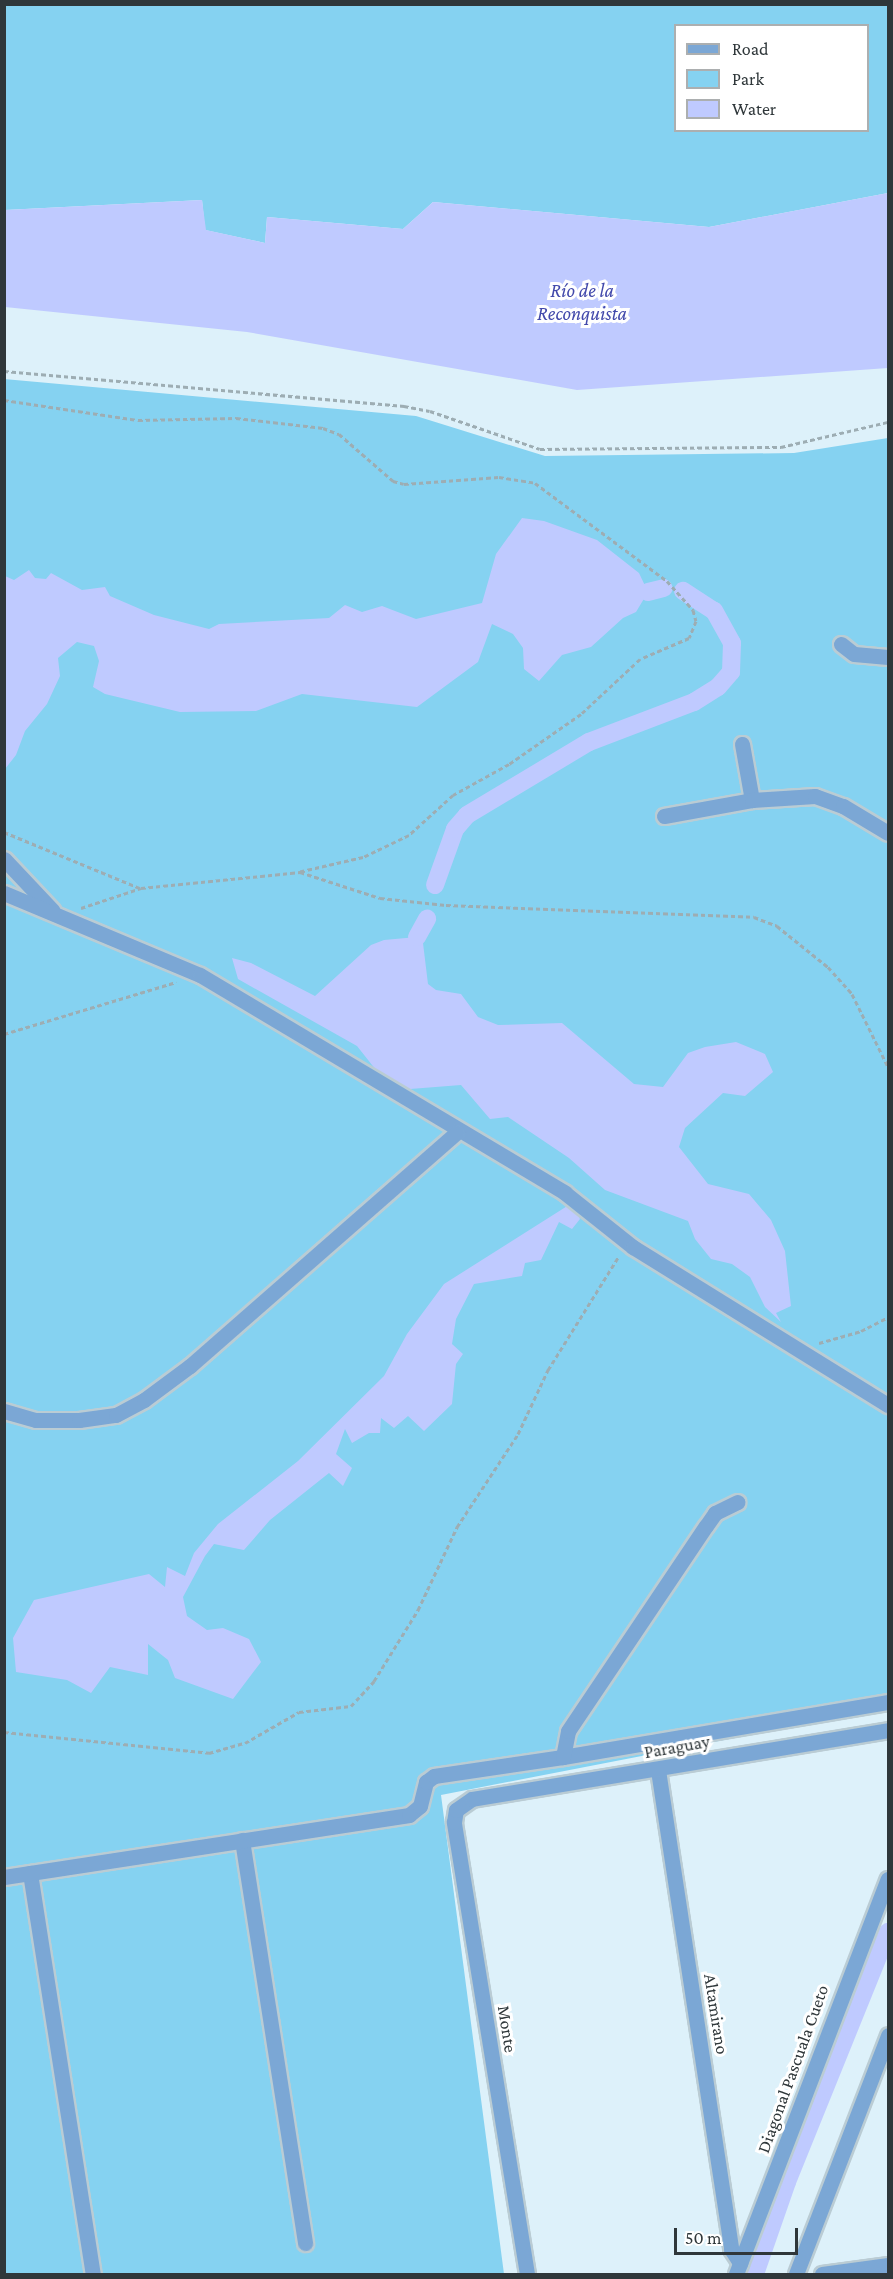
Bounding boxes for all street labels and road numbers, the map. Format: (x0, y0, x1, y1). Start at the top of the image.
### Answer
street label: Paraguay (642, 1731, 712, 1763)
street label: Altamirano (699, 1972, 733, 2056)
street label: Diagonal Pascuala Cueto (753, 1982, 833, 2156)
street label: Monte (493, 2004, 521, 2054)

